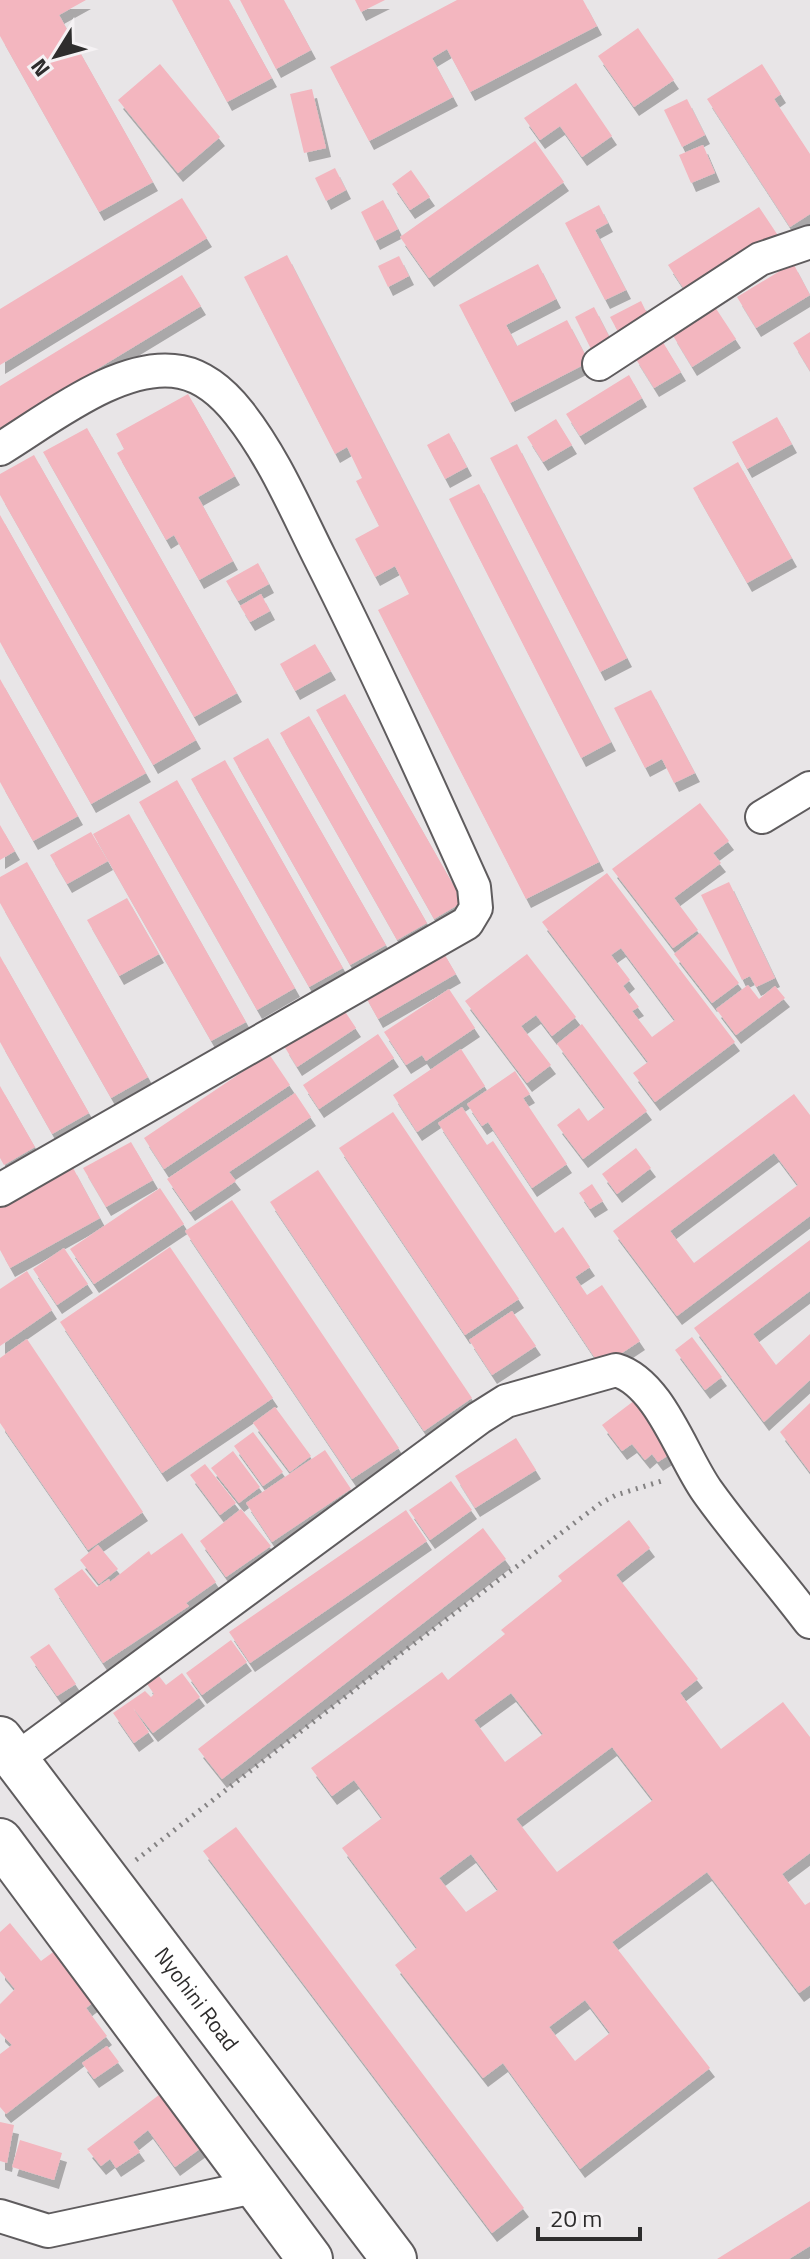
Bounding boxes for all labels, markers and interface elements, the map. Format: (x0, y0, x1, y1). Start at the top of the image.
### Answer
north arrow (16, 16, 96, 96)
text: N (22, 52, 58, 84)
street label: Nyohini Road (146, 1940, 247, 2058)
scale bar (538, 2191, 640, 2241)
text: 20 m (550, 2200, 602, 2236)

